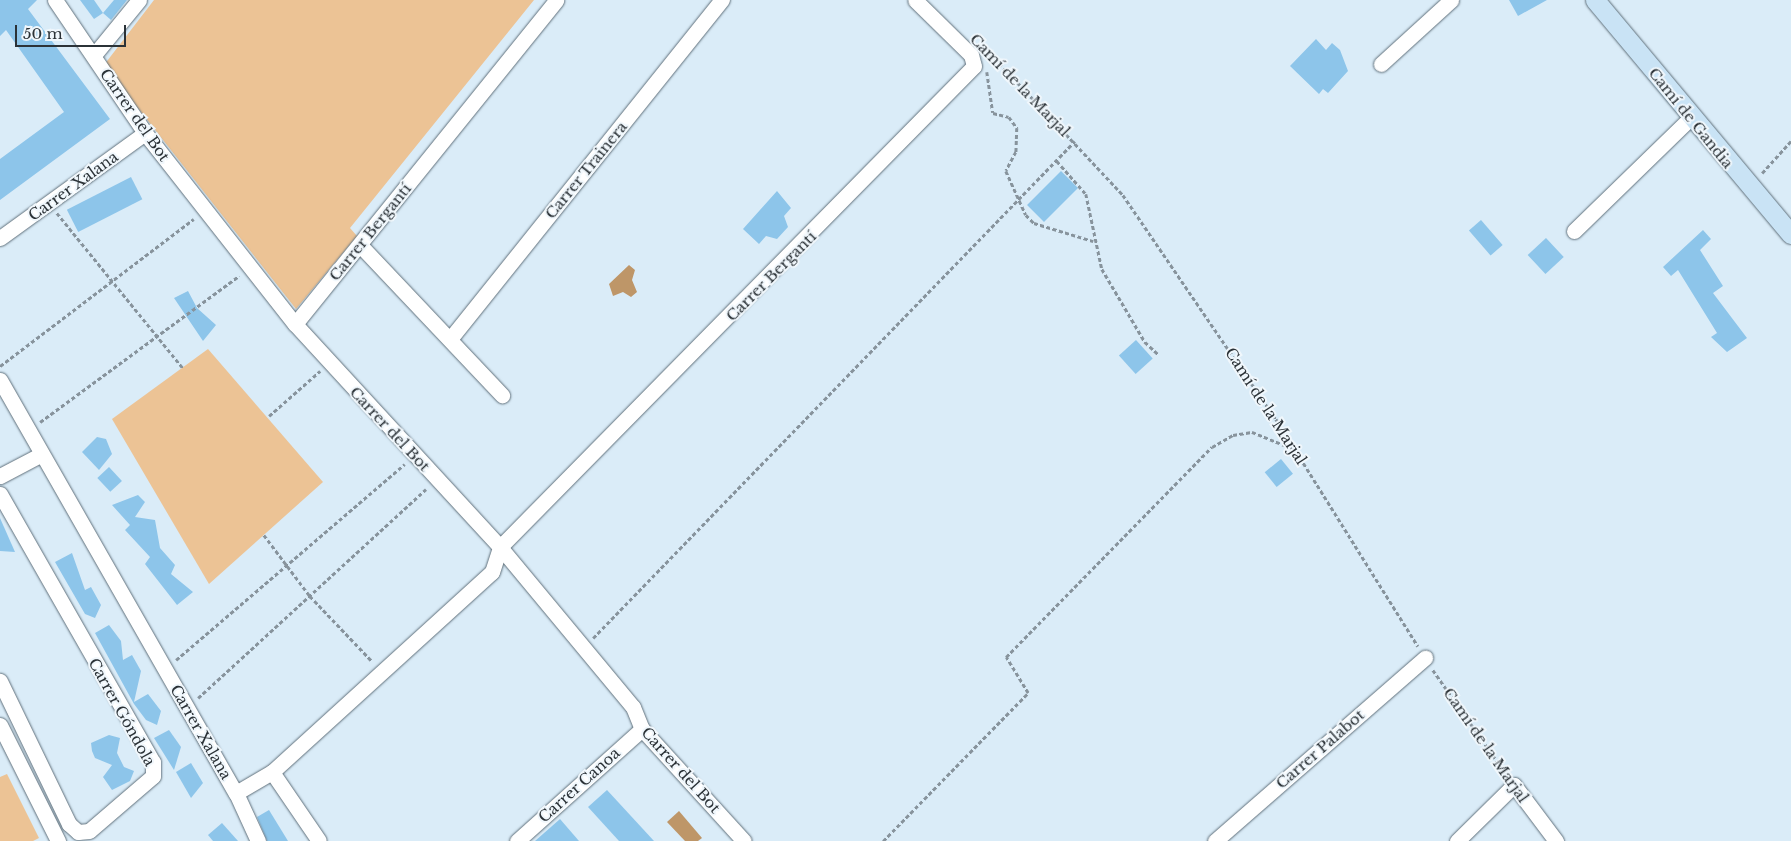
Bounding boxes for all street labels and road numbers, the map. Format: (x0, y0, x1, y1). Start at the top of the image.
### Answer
street label: Camí de la Marjal (966, 30, 1074, 140)
street label: Camí de Gandia (1645, 64, 1737, 172)
street label: Carrer del Bot (96, 65, 174, 165)
street label: Carrer Trainera (541, 118, 631, 222)
street label: Carrer Xalana (24, 147, 122, 225)
street label: Carrer Bergantí (325, 180, 415, 284)
street label: Carrer Bergantí (722, 227, 820, 325)
street label: Camí de la Marjal (1221, 344, 1311, 468)
street label: Carrer del Bot (346, 383, 434, 475)
street label: Carrer Góndola (85, 655, 159, 769)
street label: Carrer Xalana (166, 681, 236, 783)
street label: Camí de la Marjal (1440, 684, 1532, 806)
street label: Carrer Palabot (1272, 706, 1368, 792)
street label: Carrer del Bot (638, 723, 724, 817)
street label: Carrer Canoa (535, 744, 623, 826)

